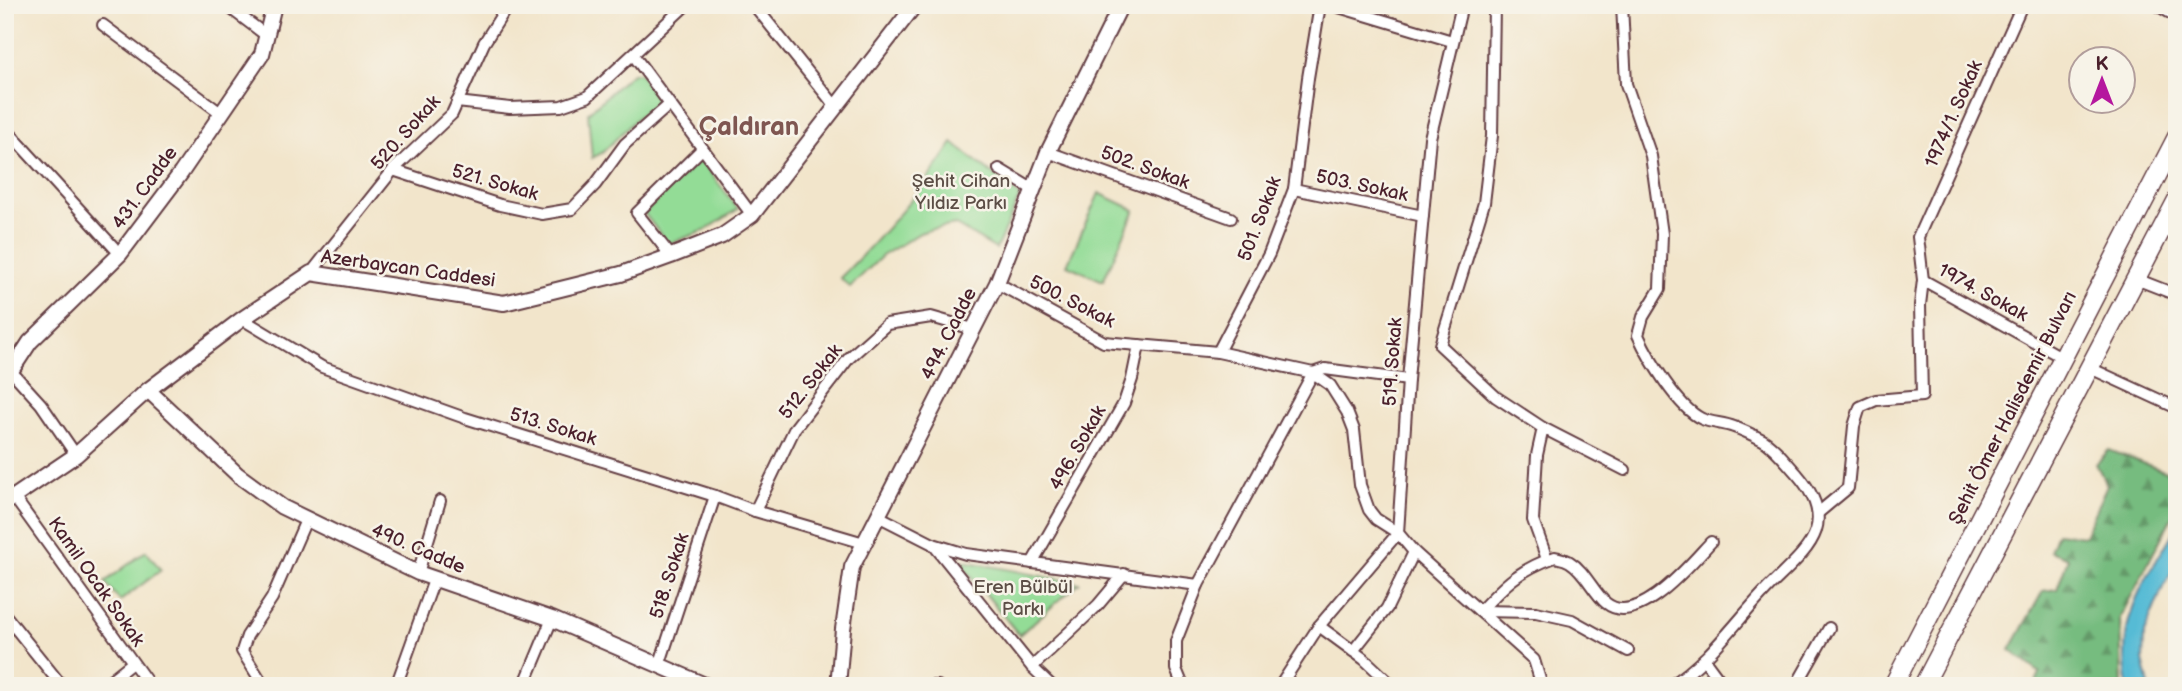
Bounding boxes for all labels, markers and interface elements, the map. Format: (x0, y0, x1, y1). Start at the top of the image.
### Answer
north arrow (2066, 46, 2136, 116)
text: K (2096, 53, 2109, 76)
street label: 1974/1. Sokak (1920, 56, 1988, 171)
street label: 520. Sokak (366, 90, 446, 175)
district label: Çaldıran (699, 112, 799, 143)
street label: 502. Sokak (1097, 141, 1193, 195)
street label: 431. Cadde (107, 142, 183, 234)
street label: 521. Sokak (449, 160, 542, 207)
street label: 503. Sokak (1314, 165, 1411, 207)
park label: Şehit Cihan Yıldız Parkı (912, 170, 1010, 215)
street label: 501. Sokak (1233, 173, 1287, 265)
street label: Azerbaycan Caddesi (319, 245, 497, 293)
street label: 1974. Sokak (1934, 259, 2032, 327)
street label: 500. Sokak (1025, 271, 1119, 334)
street label: 494. Cadde (916, 284, 982, 384)
street label: Şehit Ömer Halisdemir Bulvarı (1944, 288, 2082, 528)
street label: 519. Sokak (1378, 316, 1408, 407)
street label: 512. Sokak (774, 339, 848, 424)
street label: 496. Sokak (1045, 401, 1112, 494)
street label: 513. Sokak (507, 403, 600, 451)
street label: Kamil Ocak Sokak (43, 513, 150, 652)
street label: 490. Cadde (368, 519, 468, 579)
street label: 518. Sokak (645, 529, 695, 622)
park label: Eren Bülbül Parkı (973, 576, 1073, 621)

